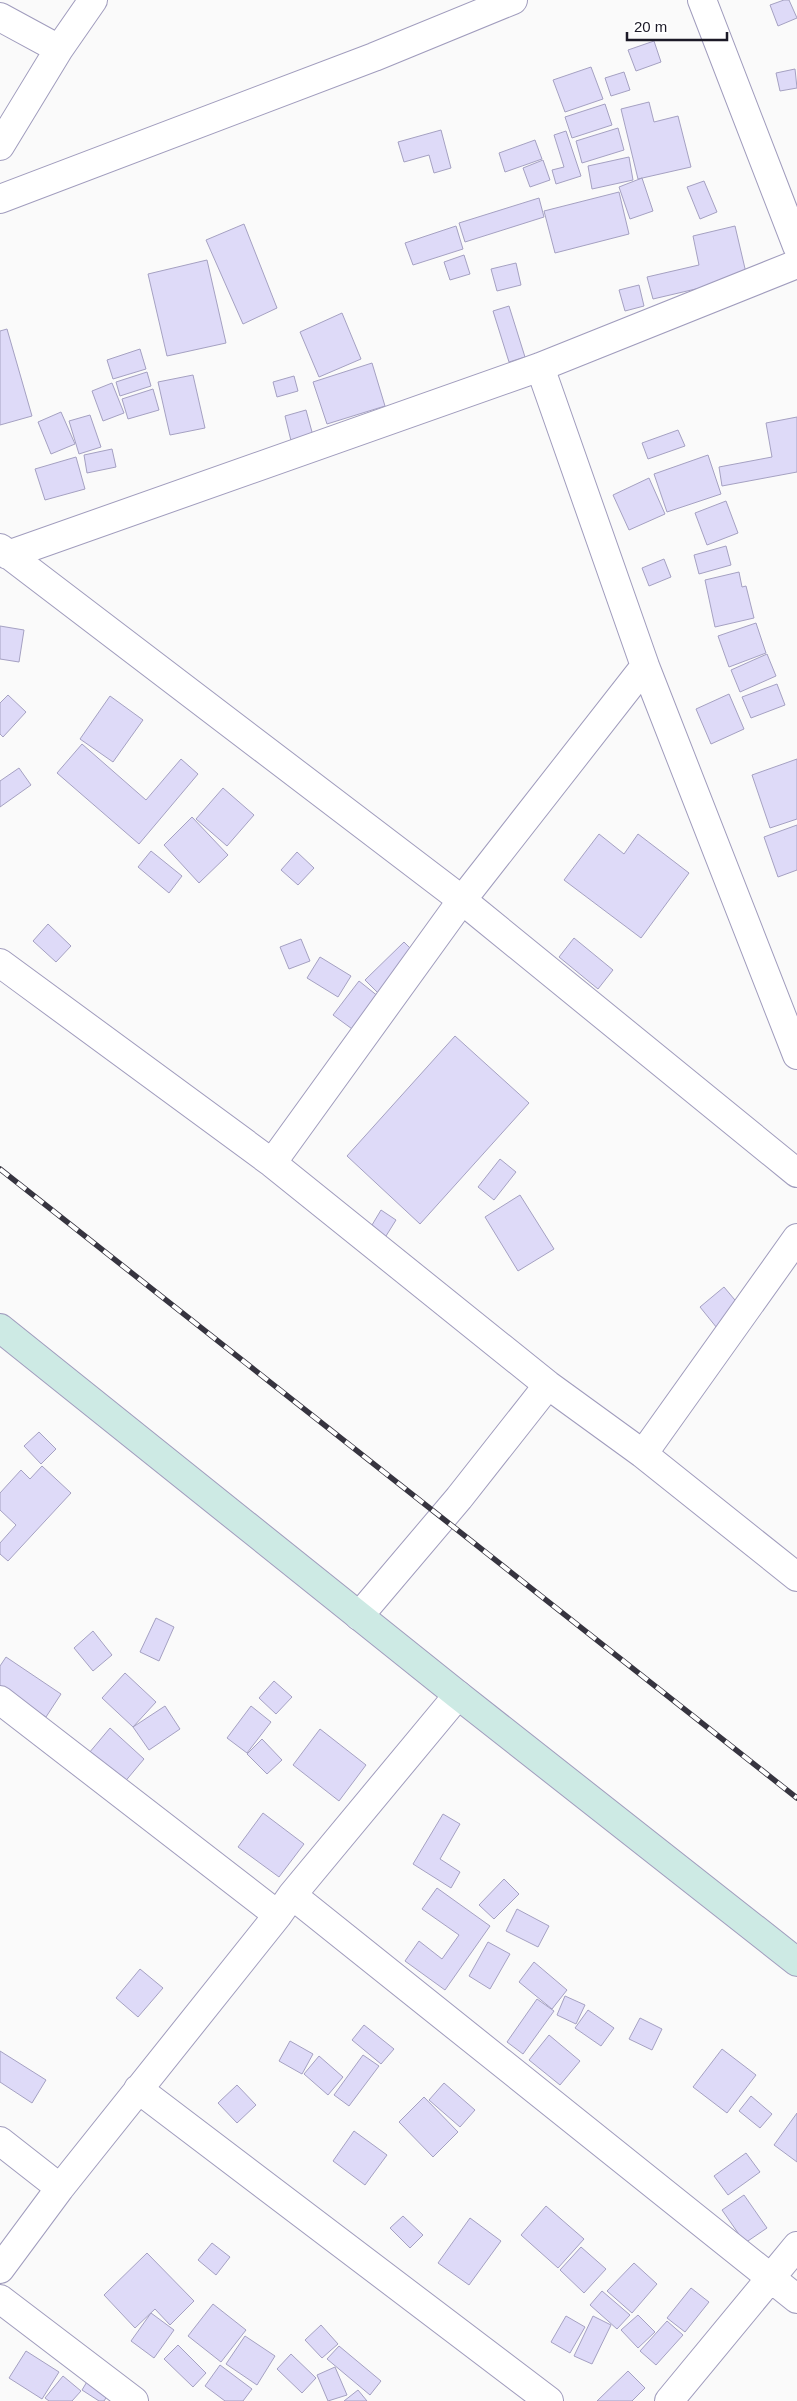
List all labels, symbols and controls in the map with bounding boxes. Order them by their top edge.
scale bar [627,10,727,42]
text: 20 m [634,18,667,35]

